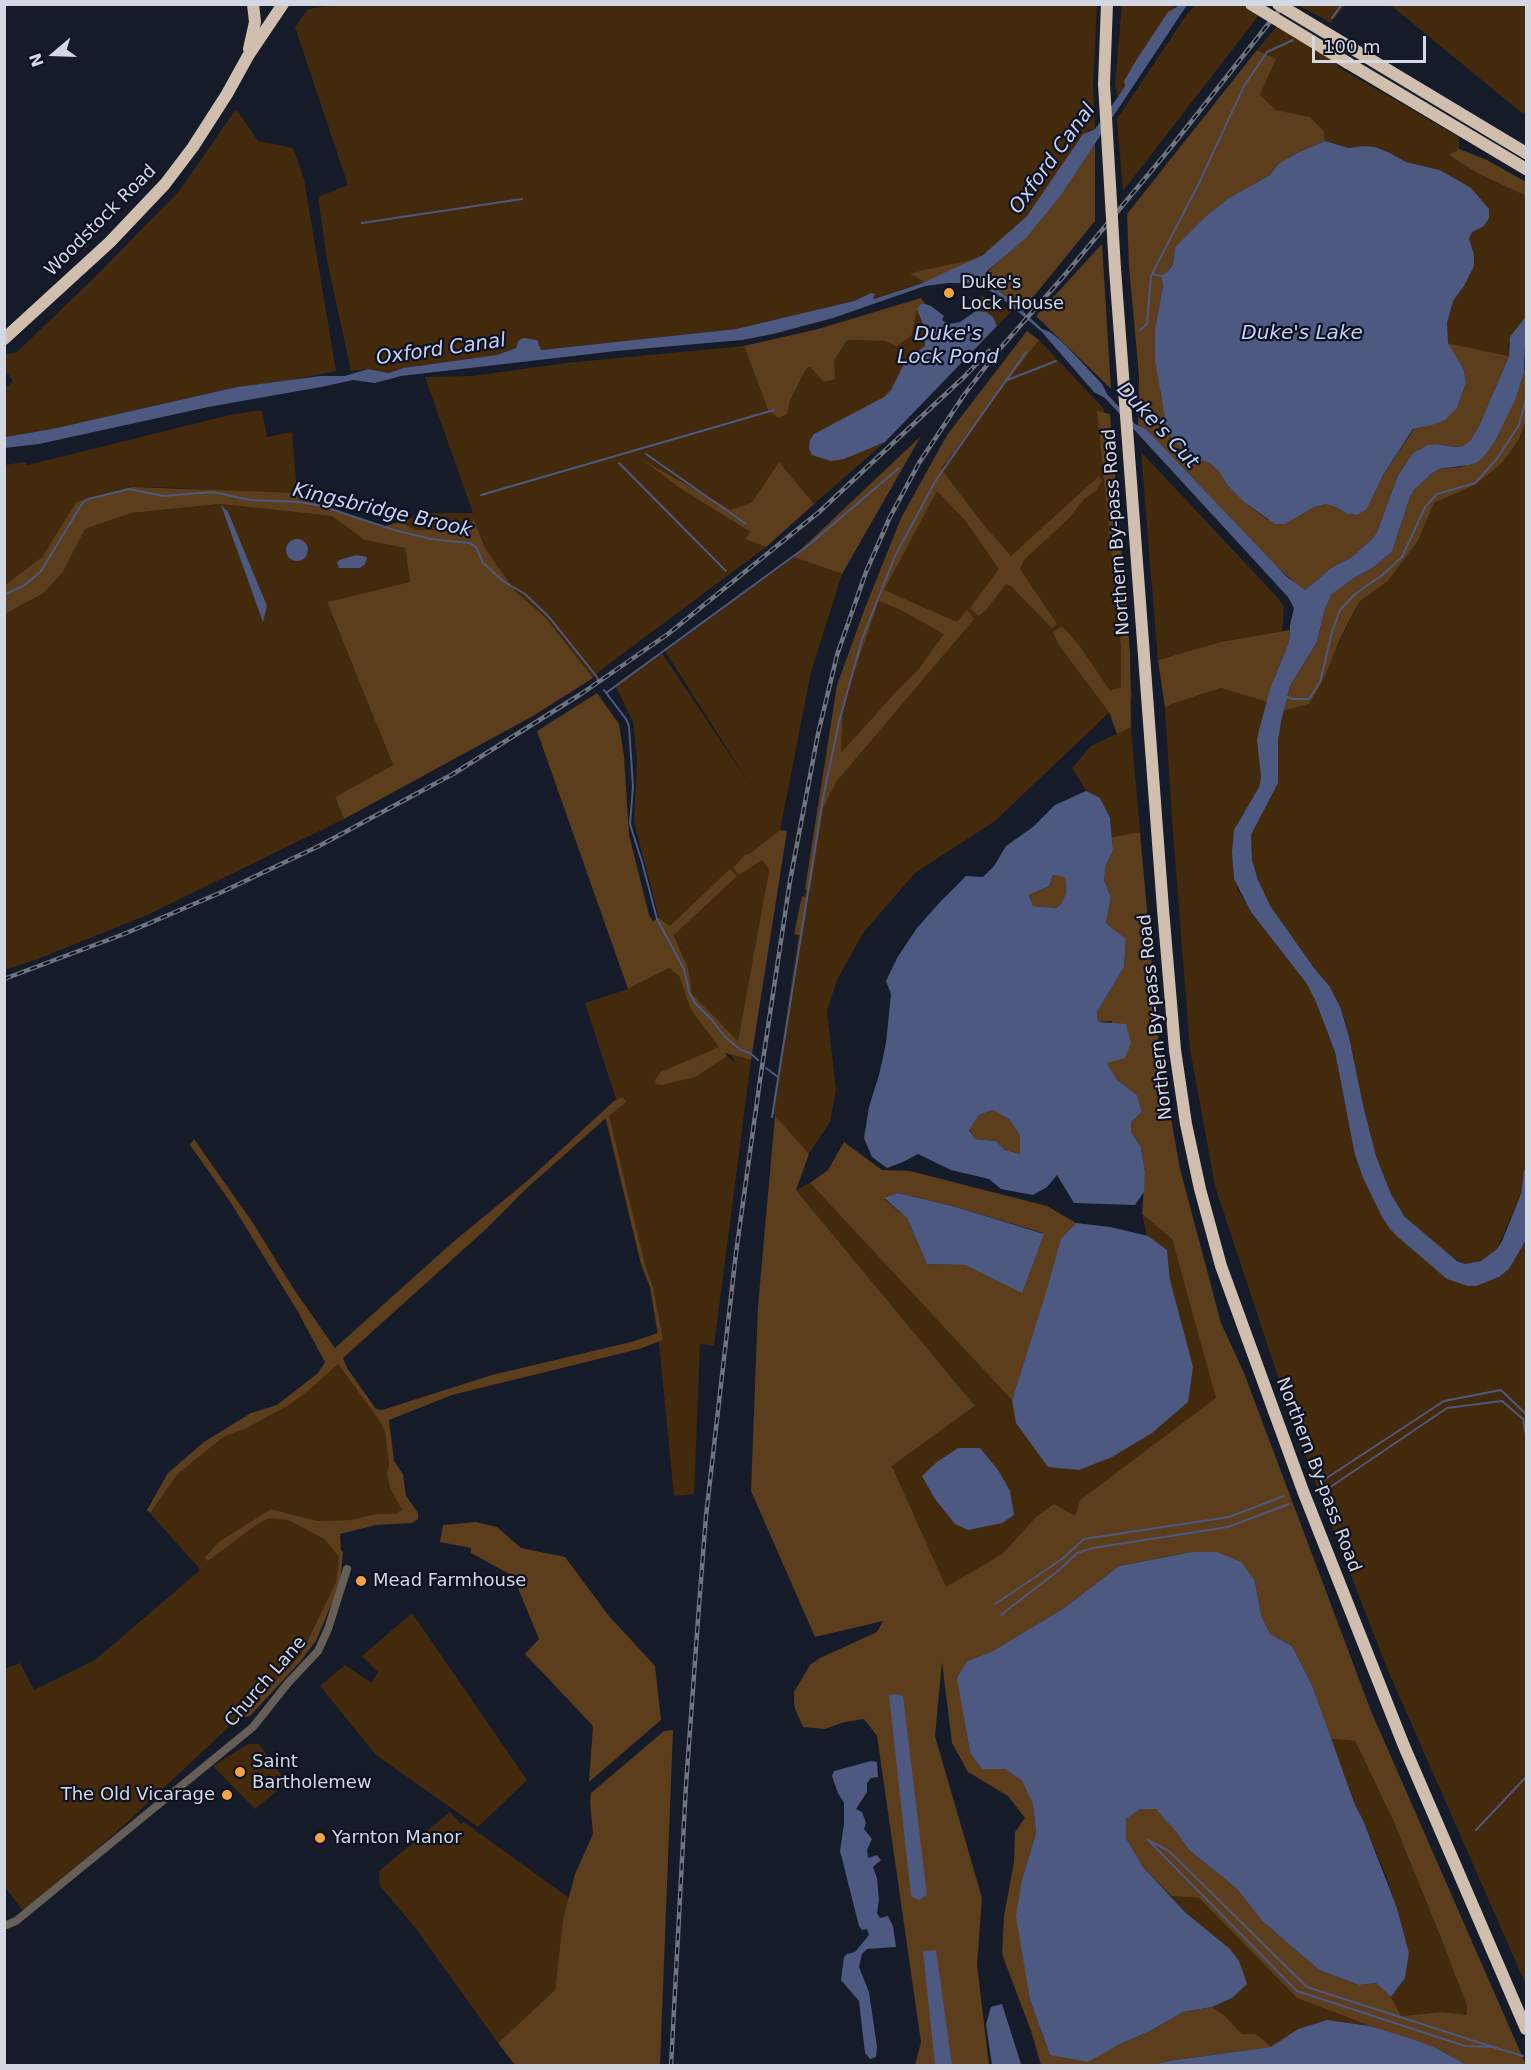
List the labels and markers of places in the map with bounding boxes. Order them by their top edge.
place label: Duke's Lock House [961,272,1064,314]
marker: Duke's Lock House [942,286,956,300]
place label: Mead Farmhouse [373,1570,526,1592]
marker: Mead Farmhouse [354,1574,368,1588]
place label: Saint Bartholemew [252,1751,372,1794]
marker: Saint Bartholemew [233,1765,247,1779]
place label: The Old Vicarage [61,1784,215,1806]
marker: The Old Vicarage [220,1788,234,1802]
place label: Yarnton Manor [332,1827,462,1849]
marker: Yarnton Manor [313,1831,327,1845]

